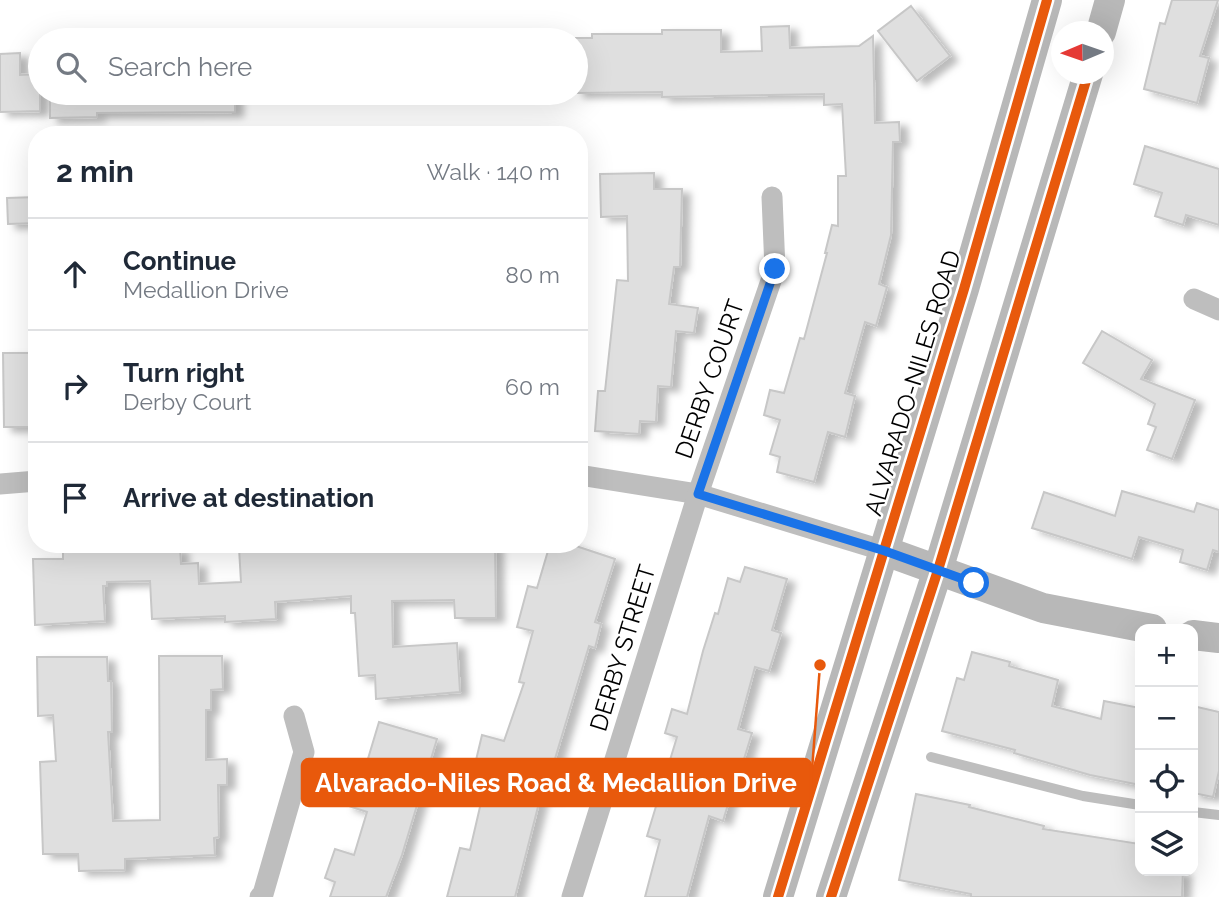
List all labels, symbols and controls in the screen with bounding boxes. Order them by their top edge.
north arrow [1051,21,1114,84]
search box [28,28,588,105]
icon: search [52,48,90,86]
text: Search here [108,52,252,82]
text: 2 min [56,154,134,189]
text: Walk · 140 m [427,158,560,185]
text: Continue [123,246,236,276]
street label: ALVARADO-NILES ROAD [858,247,967,519]
route end [759,253,790,284]
icon: ahead [56,255,94,293]
text: 80 m [505,261,560,288]
text: Medallion Drive [123,276,289,303]
street label: DERBY COURT [669,295,750,462]
text: Turn right [123,358,244,388]
icon: right [56,367,94,405]
text: 60 m [505,373,560,400]
text: Derby Court [123,388,251,415]
icon: arrive [56,479,94,517]
text: Arrive at destination [123,483,374,513]
street label: DERBY STREET [583,561,662,734]
route start [958,567,989,598]
map controls [1135,624,1198,876]
button: + [1135,624,1198,687]
button: − [1135,687,1198,750]
button: locate [1135,750,1198,813]
callout: Alvarado-Niles Road & Medallion Drive [302,759,811,806]
text: Alvarado-Niles Road & Medallion Drive [315,768,797,798]
button: layers [1135,813,1198,876]

